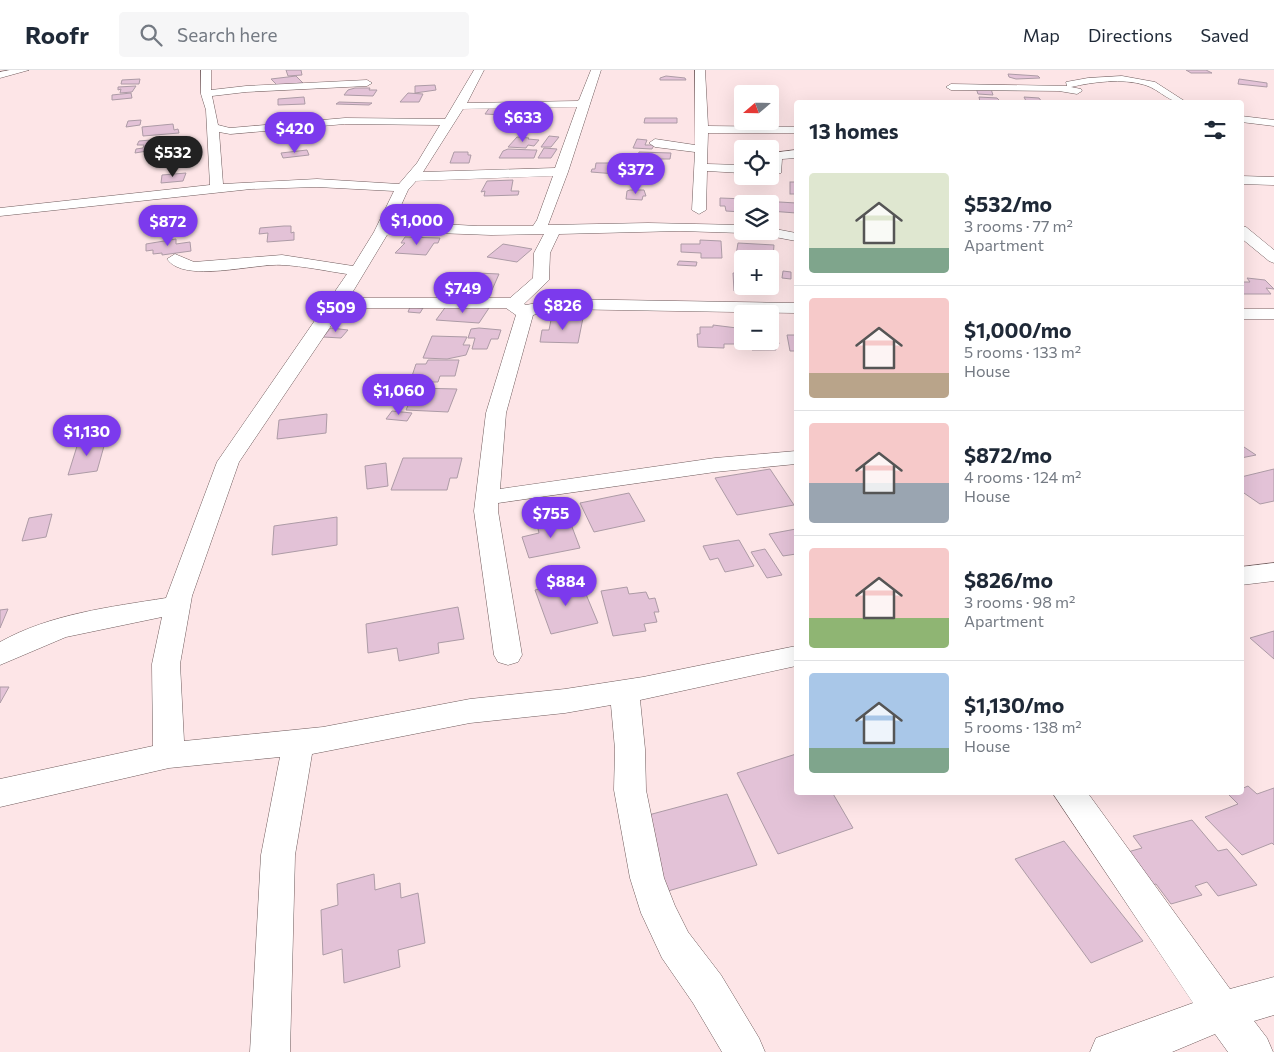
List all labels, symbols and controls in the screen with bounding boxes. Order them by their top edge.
search box [119,12,469,57]
text: Roofr [25,20,89,49]
icon: search [137,21,165,49]
text: Search here [177,23,278,46]
text: Map [1023,24,1060,46]
text: Directions [1088,24,1172,46]
text: Saved [1200,24,1249,46]
north arrow [734,85,779,130]
map controls [734,85,779,350]
pin: $633 [493,100,553,143]
text: $633 [504,107,542,126]
pin: $420 [265,112,325,154]
icon: filters [1201,116,1229,144]
text: $420 [276,118,314,137]
text: 13 homes [809,118,899,143]
pin: $532 [143,136,203,178]
button: locate [734,140,779,185]
text: $532 [155,142,191,161]
pin: $372 [606,152,666,195]
text: $372 [618,159,654,178]
text: $532/mo [964,191,1052,216]
icon: home [849,193,909,253]
button: layers [734,195,779,240]
pin: $872 [138,204,198,247]
pin: $1,000 [376,204,458,246]
text: $1,000 [391,210,443,229]
text: $872 [150,211,186,230]
text: 3 rooms · 77 m² [964,216,1073,235]
text: Apartment [964,235,1044,254]
button: + [734,250,779,295]
pin: $749 [433,272,493,314]
text: $749 [445,278,481,297]
pin: $826 [533,288,593,331]
pin: $509 [306,290,366,333]
text: $826 [544,295,582,314]
text: $509 [316,297,356,316]
button: − [734,305,779,350]
text: $1,000/mo [964,317,1072,342]
icon: home [849,318,909,378]
text: 5 rooms · 133 m² [964,342,1081,361]
text: House [964,361,1010,380]
pin: $1,060 [358,374,440,416]
text: $1,060 [373,380,425,399]
pin: $1,130 [46,414,128,457]
text: $1,130 [64,421,110,440]
text: $872/mo [964,442,1052,467]
icon: home [849,443,909,503]
text: 4 rooms · 124 m² [964,467,1082,486]
text: House [964,486,1010,505]
pin: $755 [521,496,581,539]
text: $755 [533,503,569,522]
pin: $884 [536,564,596,607]
text: $826/mo [964,567,1053,592]
icon: home [849,568,909,628]
text: $884 [547,571,585,590]
text: 3 rooms · 98 m² [964,592,1075,611]
text: Apartment [964,611,1044,630]
text: $1,130/mo [964,692,1064,717]
icon: home [849,693,909,753]
text: 5 rooms · 138 m² [964,717,1082,736]
text: House [964,736,1010,755]

